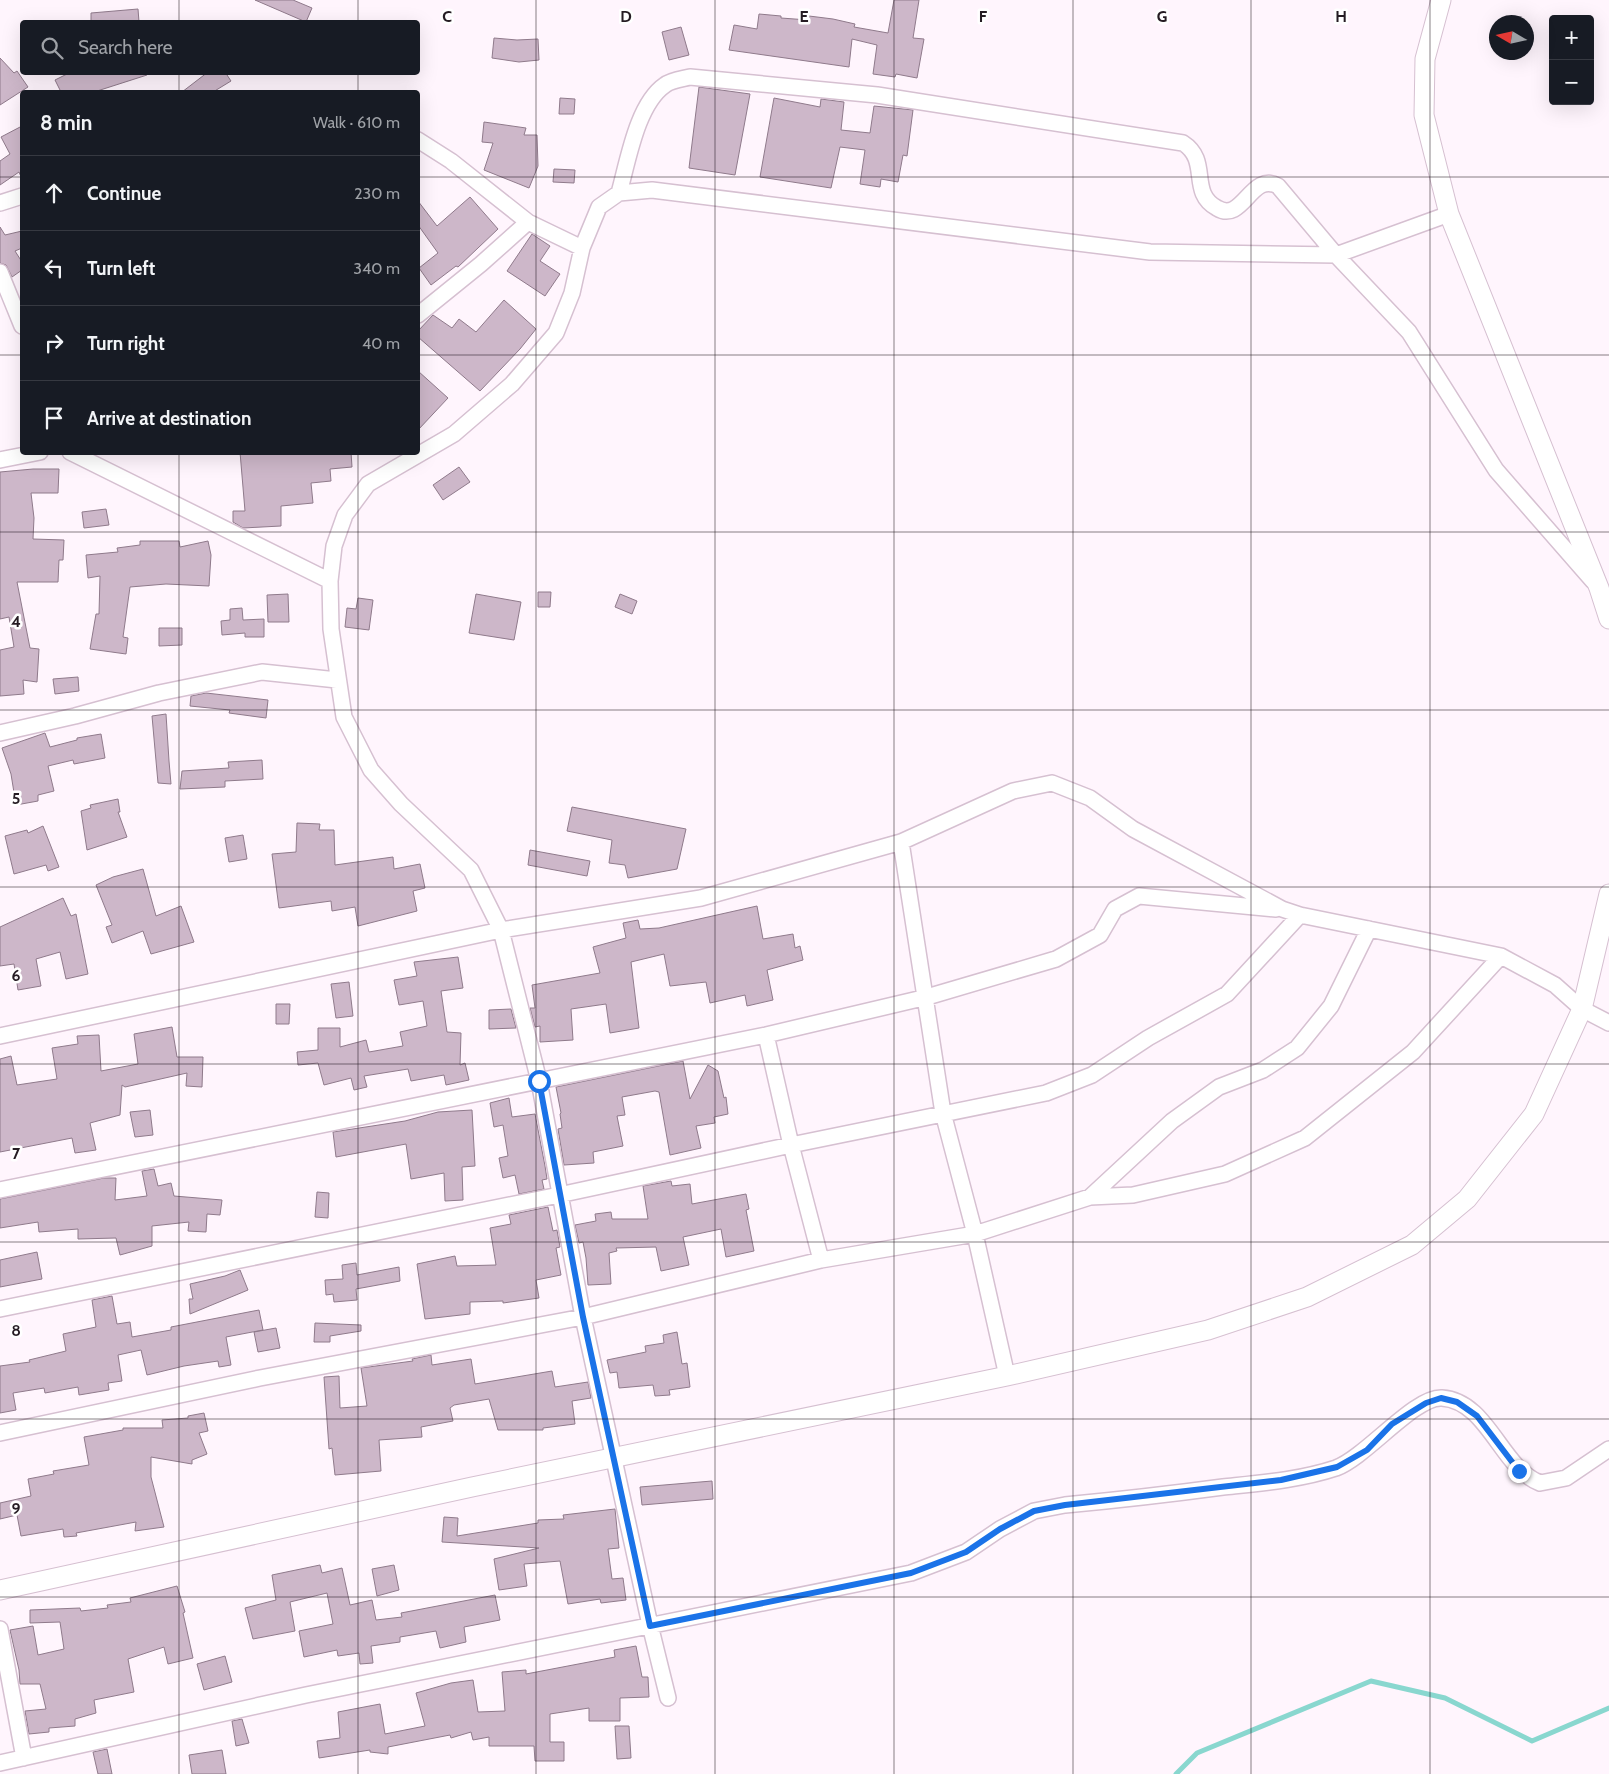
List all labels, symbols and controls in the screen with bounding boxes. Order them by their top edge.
text: C [442,7,452,26]
text: D [620,7,632,26]
text: E [799,7,809,26]
text: F [979,7,988,26]
text: G [1157,7,1167,26]
text: H [1335,7,1347,26]
north arrow [1489,15,1534,60]
map controls [1549,15,1594,105]
button: + [1549,15,1594,60]
search box [20,20,420,75]
icon: search [38,34,66,62]
text: Search here [78,36,172,59]
button: − [1549,60,1594,105]
text: 8 min [40,110,92,135]
text: Walk · 610 m [313,113,400,132]
icon: ahead [40,179,68,207]
text: Continue [87,182,161,205]
text: 230 m [354,184,400,203]
icon: left [40,254,68,282]
text: Turn left [87,257,155,280]
text: 340 m [353,259,400,278]
icon: right [40,329,68,357]
text: Turn right [87,332,165,355]
text: 40 m [362,334,400,353]
icon: arrive [40,404,68,432]
text: Arrive at destination [87,407,251,430]
text: 4 [11,612,21,631]
text: 5 [12,789,20,808]
text: 6 [12,966,21,985]
route start [528,1070,551,1093]
text: 7 [12,1144,21,1163]
text: 8 [11,1321,21,1340]
route end [1508,1460,1531,1483]
text: 9 [12,1499,21,1518]

